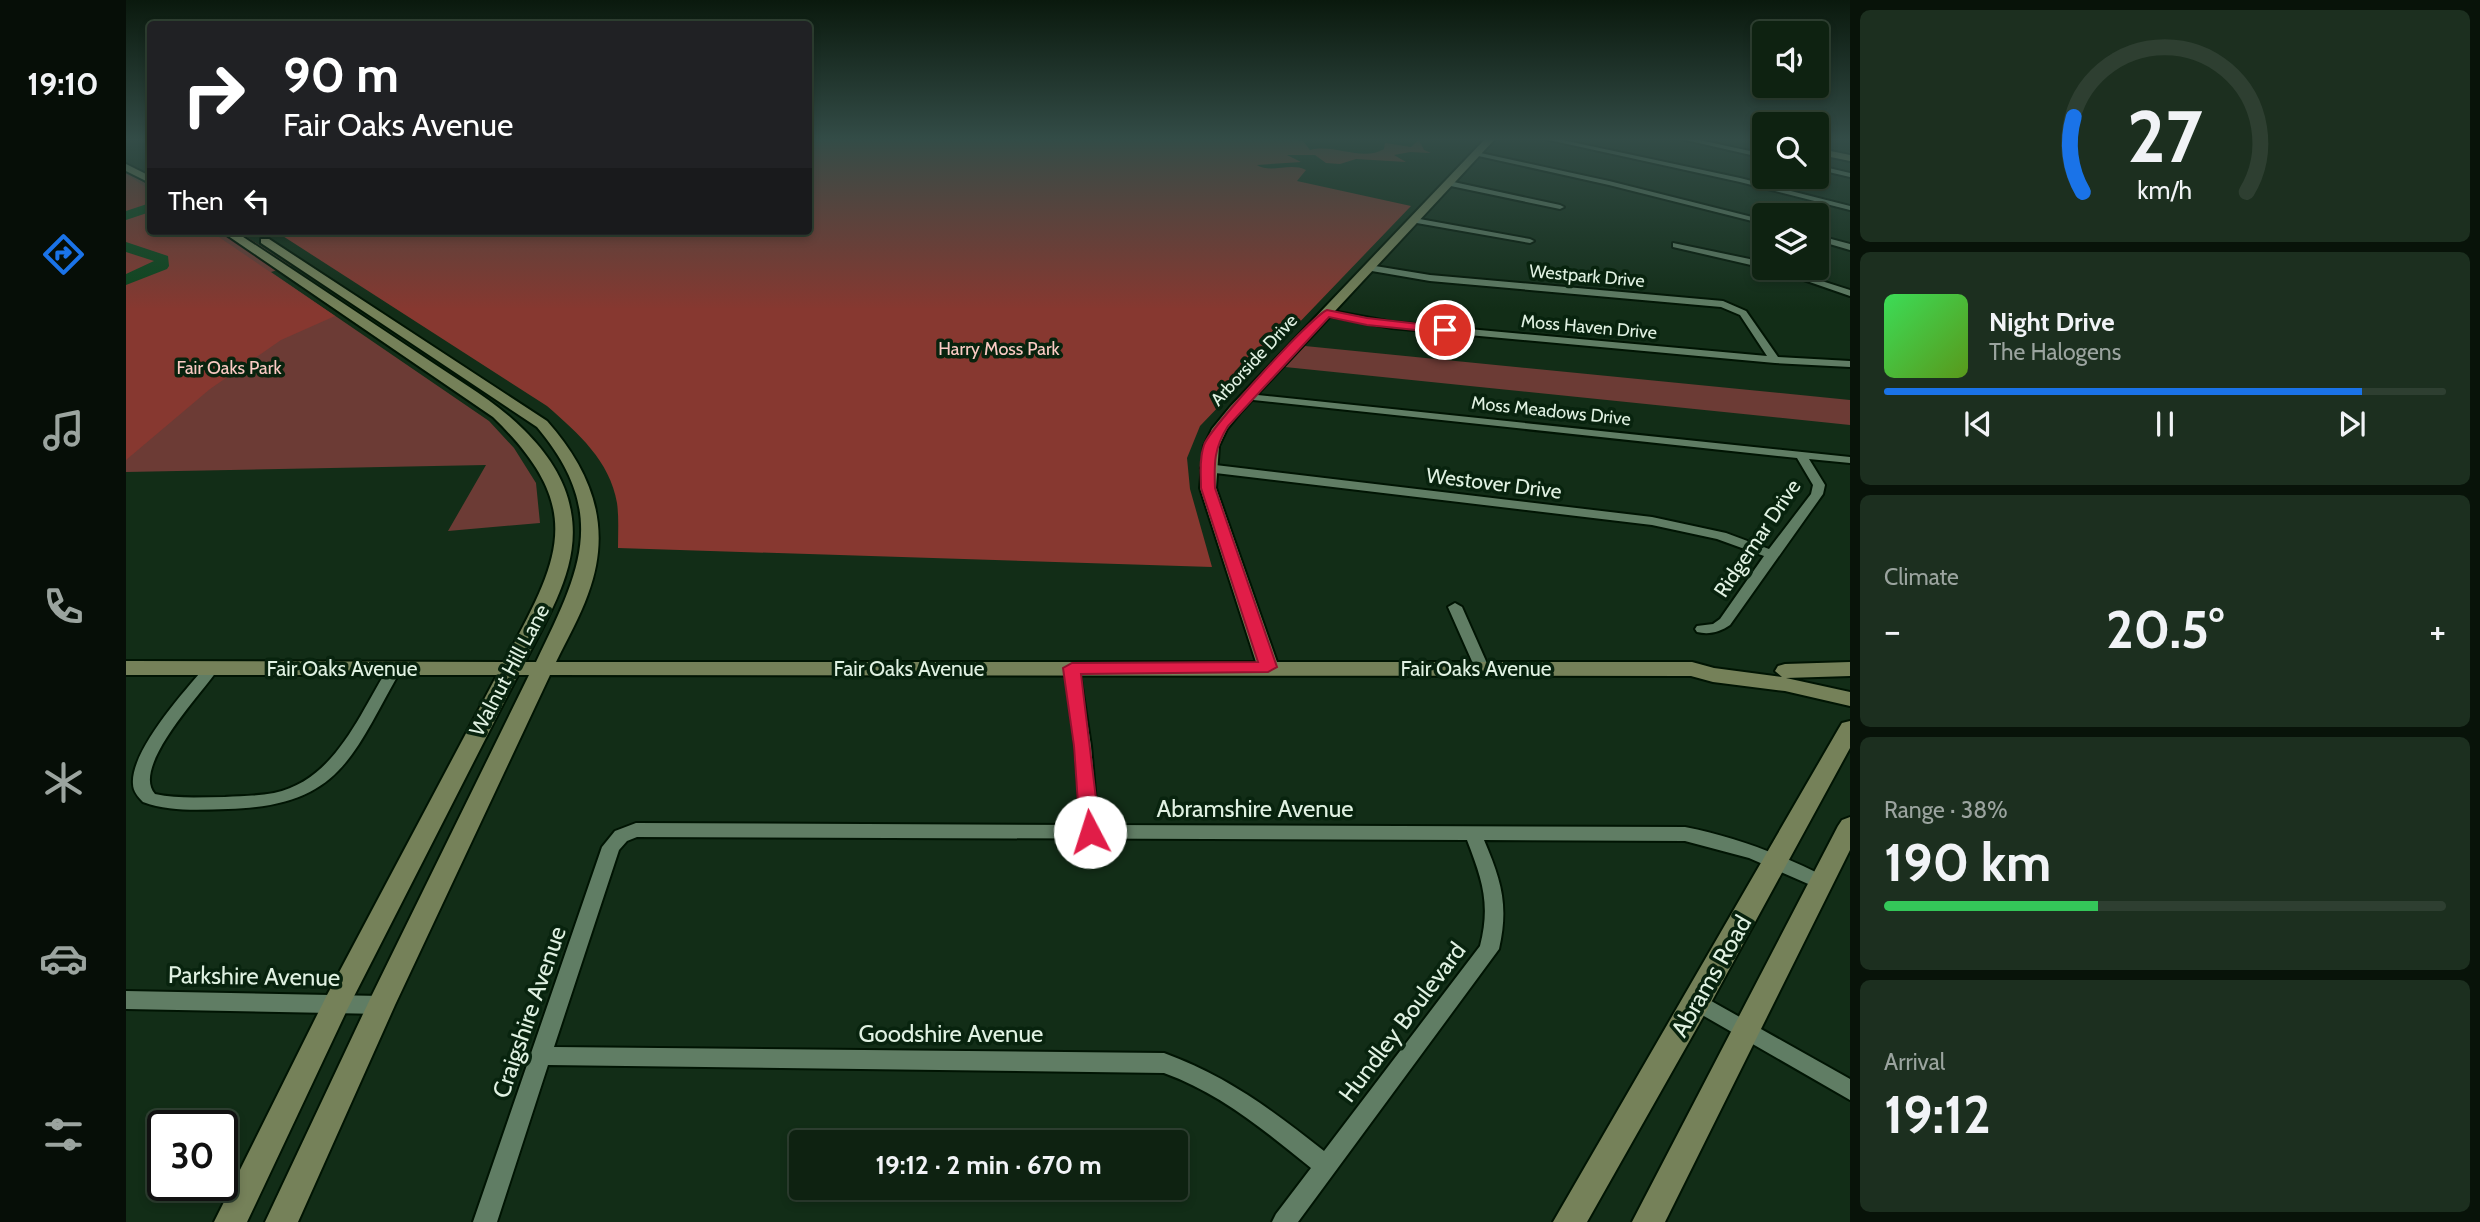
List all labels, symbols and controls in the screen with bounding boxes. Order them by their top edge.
map controls [1752,21,1829,280]
button: sound [1752,21,1829,98]
text: 90 m [283,45,399,104]
icon: right [168,49,259,140]
text: 19:10 [27,64,99,103]
text: 27 [2127,93,2203,181]
text: Fair Oaks Avenue [283,105,513,144]
button: search [1752,112,1829,189]
text: km/h [2138,175,2192,205]
icon: left [238,182,276,220]
text: Then [168,185,224,217]
button: layers [1752,203,1829,280]
icon: directions [39,230,88,279]
street label: Westpark Drive [1528,260,1646,292]
pin [1415,300,1475,360]
text: Night Drive [1989,306,2115,338]
street label: Arborside Drive [1206,310,1302,410]
street label: Moss Haven Drive [1520,310,1658,344]
icon: arrive [1426,311,1464,349]
park label: Harry Moss Park [938,338,1061,360]
text: The Halogens [1989,338,2121,366]
park label: Fair Oaks Park [177,357,282,379]
street label: Moss Meadows Drive [1470,392,1632,430]
icon: previous [1959,405,1997,443]
icon: pause [2146,405,2184,443]
icon: next [2333,405,2371,443]
icon: music [39,406,88,455]
street label: Westover Drive [1425,462,1563,504]
street label: Ridgemar Drive [1708,474,1806,602]
text: Climate [1884,563,1959,591]
icon: phone [39,582,88,631]
text: 20.5° [2106,598,2224,661]
street label: Walnut Hill Lane [464,600,554,740]
text: − [1884,607,1901,654]
text: + [2429,607,2446,654]
street label: Fair Oaks Avenue [266,656,418,681]
street label: Fair Oaks Avenue [833,656,985,681]
street label: Fair Oaks Avenue [1400,656,1552,681]
icon: climate [39,758,88,807]
street label: Abramshire Avenue [1156,794,1354,823]
position arrow [1053,795,1127,869]
text: Range · 38% [1884,796,2008,824]
text: 190 km [1884,831,2051,894]
street label: Abrams Road [1665,910,1757,1042]
street label: Craigshire Avenue [486,922,572,1102]
icon: car [39,934,88,983]
street label: Hundley Boulevard [1332,936,1472,1108]
street label: Parkshire Avenue [168,960,340,992]
street label: Goodshire Avenue [859,1019,1043,1048]
text: Arrival [1884,1048,1945,1076]
text: 19:12 [1884,1083,1991,1146]
icon: filters [39,1110,88,1159]
speed limit sign: 30 [147,1110,238,1201]
text: 19:12 · 2 min · 670 m [875,1149,1102,1181]

